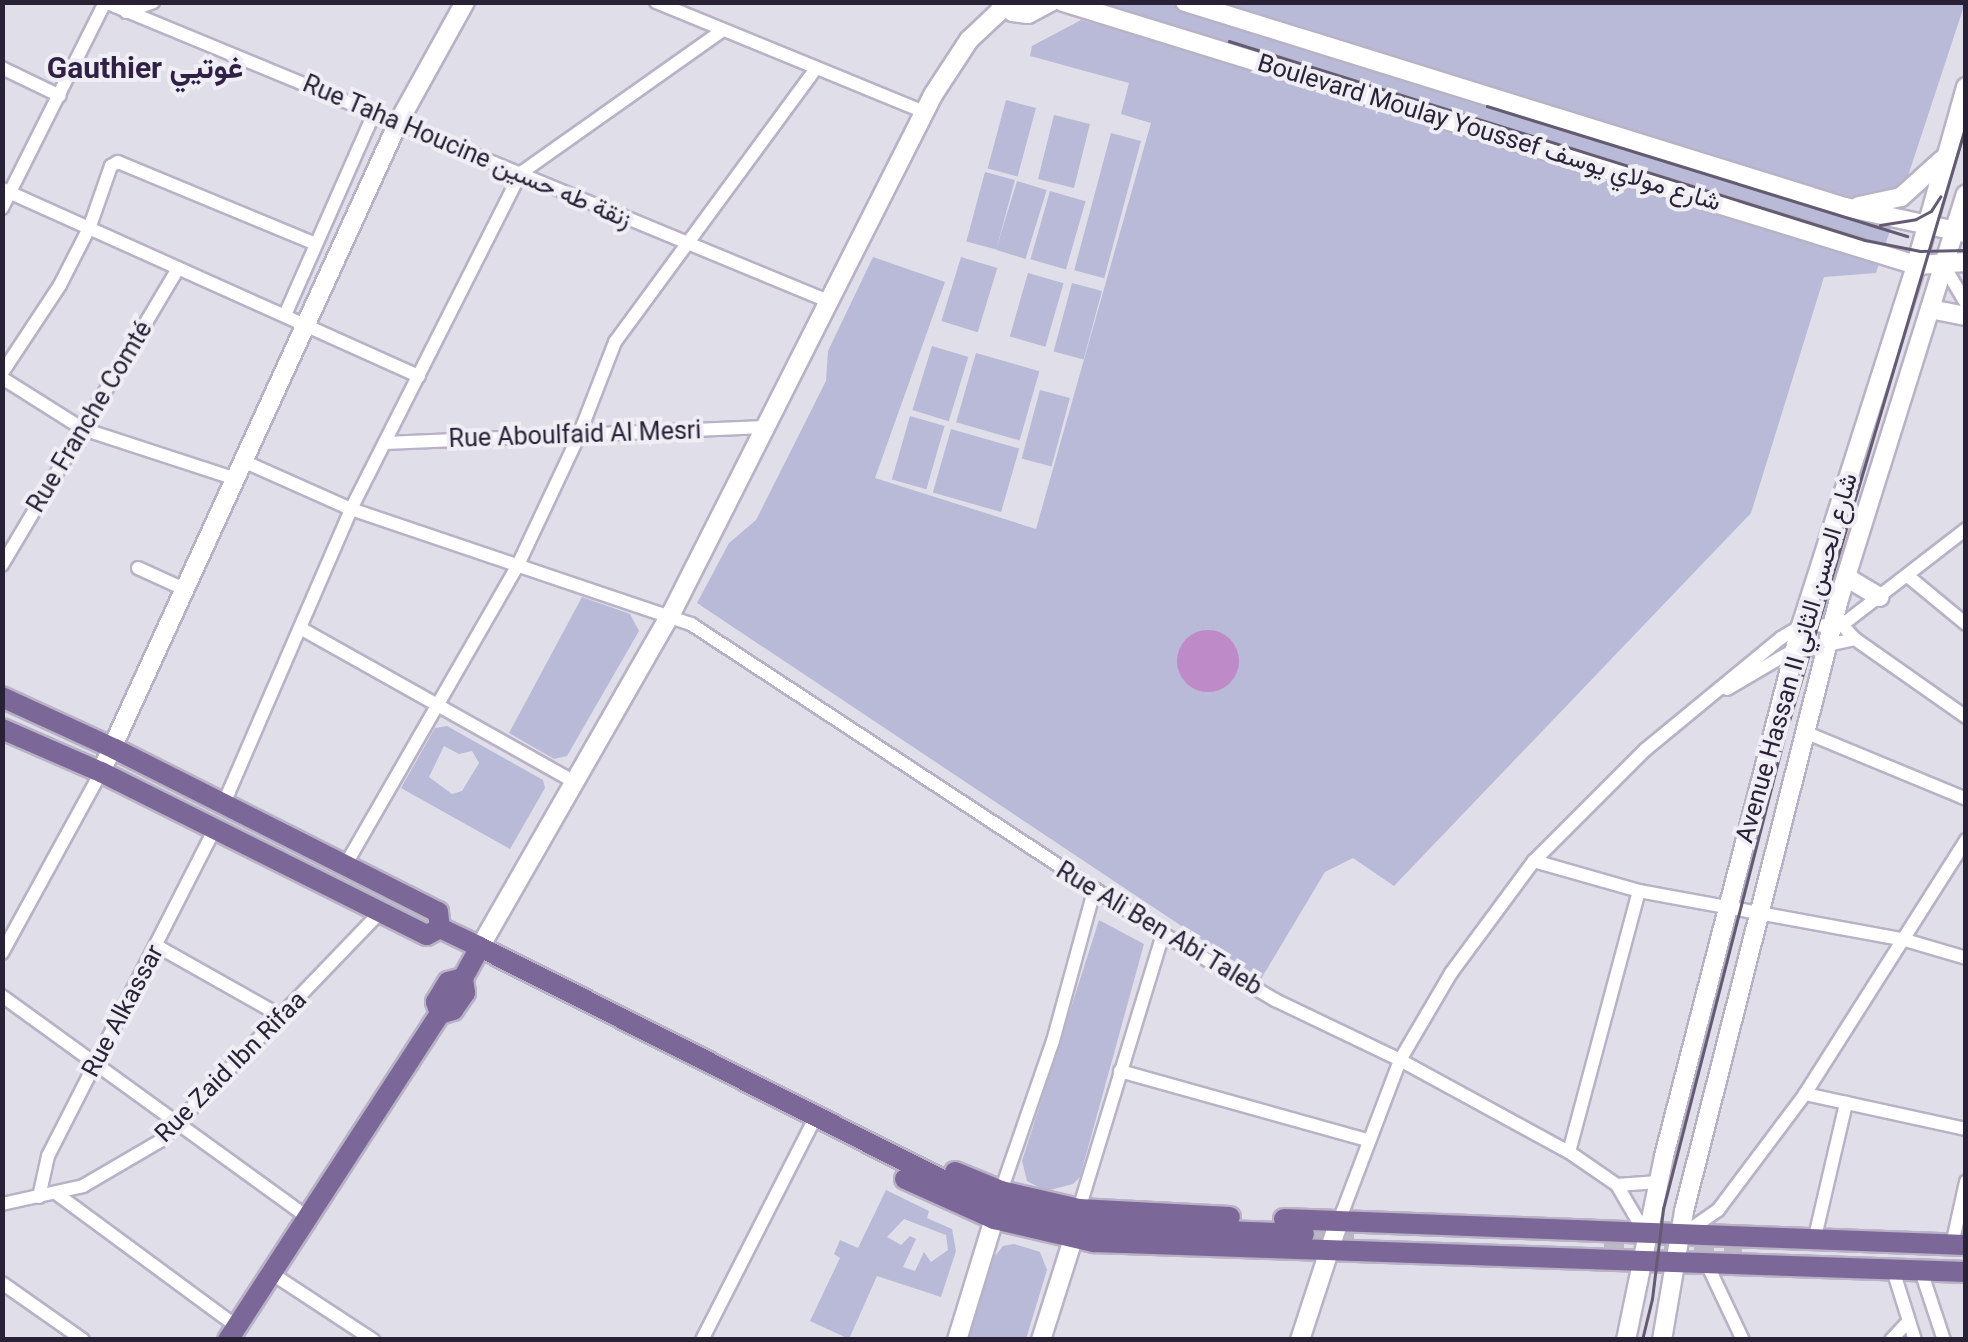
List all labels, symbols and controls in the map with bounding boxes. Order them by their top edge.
street label: Boulevard Moulay Youssef شارع مولاي يوسف [1254,48,1724,218]
district label: Gauthier غوتيي [47,50,243,86]
street label: Rue Taha Houcine زنقة طه حسين [298,69,636,235]
street label: Rue Franche Comté [21,316,159,518]
street label: Rue Aboulfaid Al Mesri [448,416,702,454]
street label: Avenue Hassan II شارع الحسن الثاني [1730,470,1864,846]
street label: Rue Ali Ben Abi Taleb [1050,856,1268,1002]
street label: Rue Alkassar [76,940,170,1082]
street label: Rue Zaid Ibn Rifaa [149,985,313,1149]

